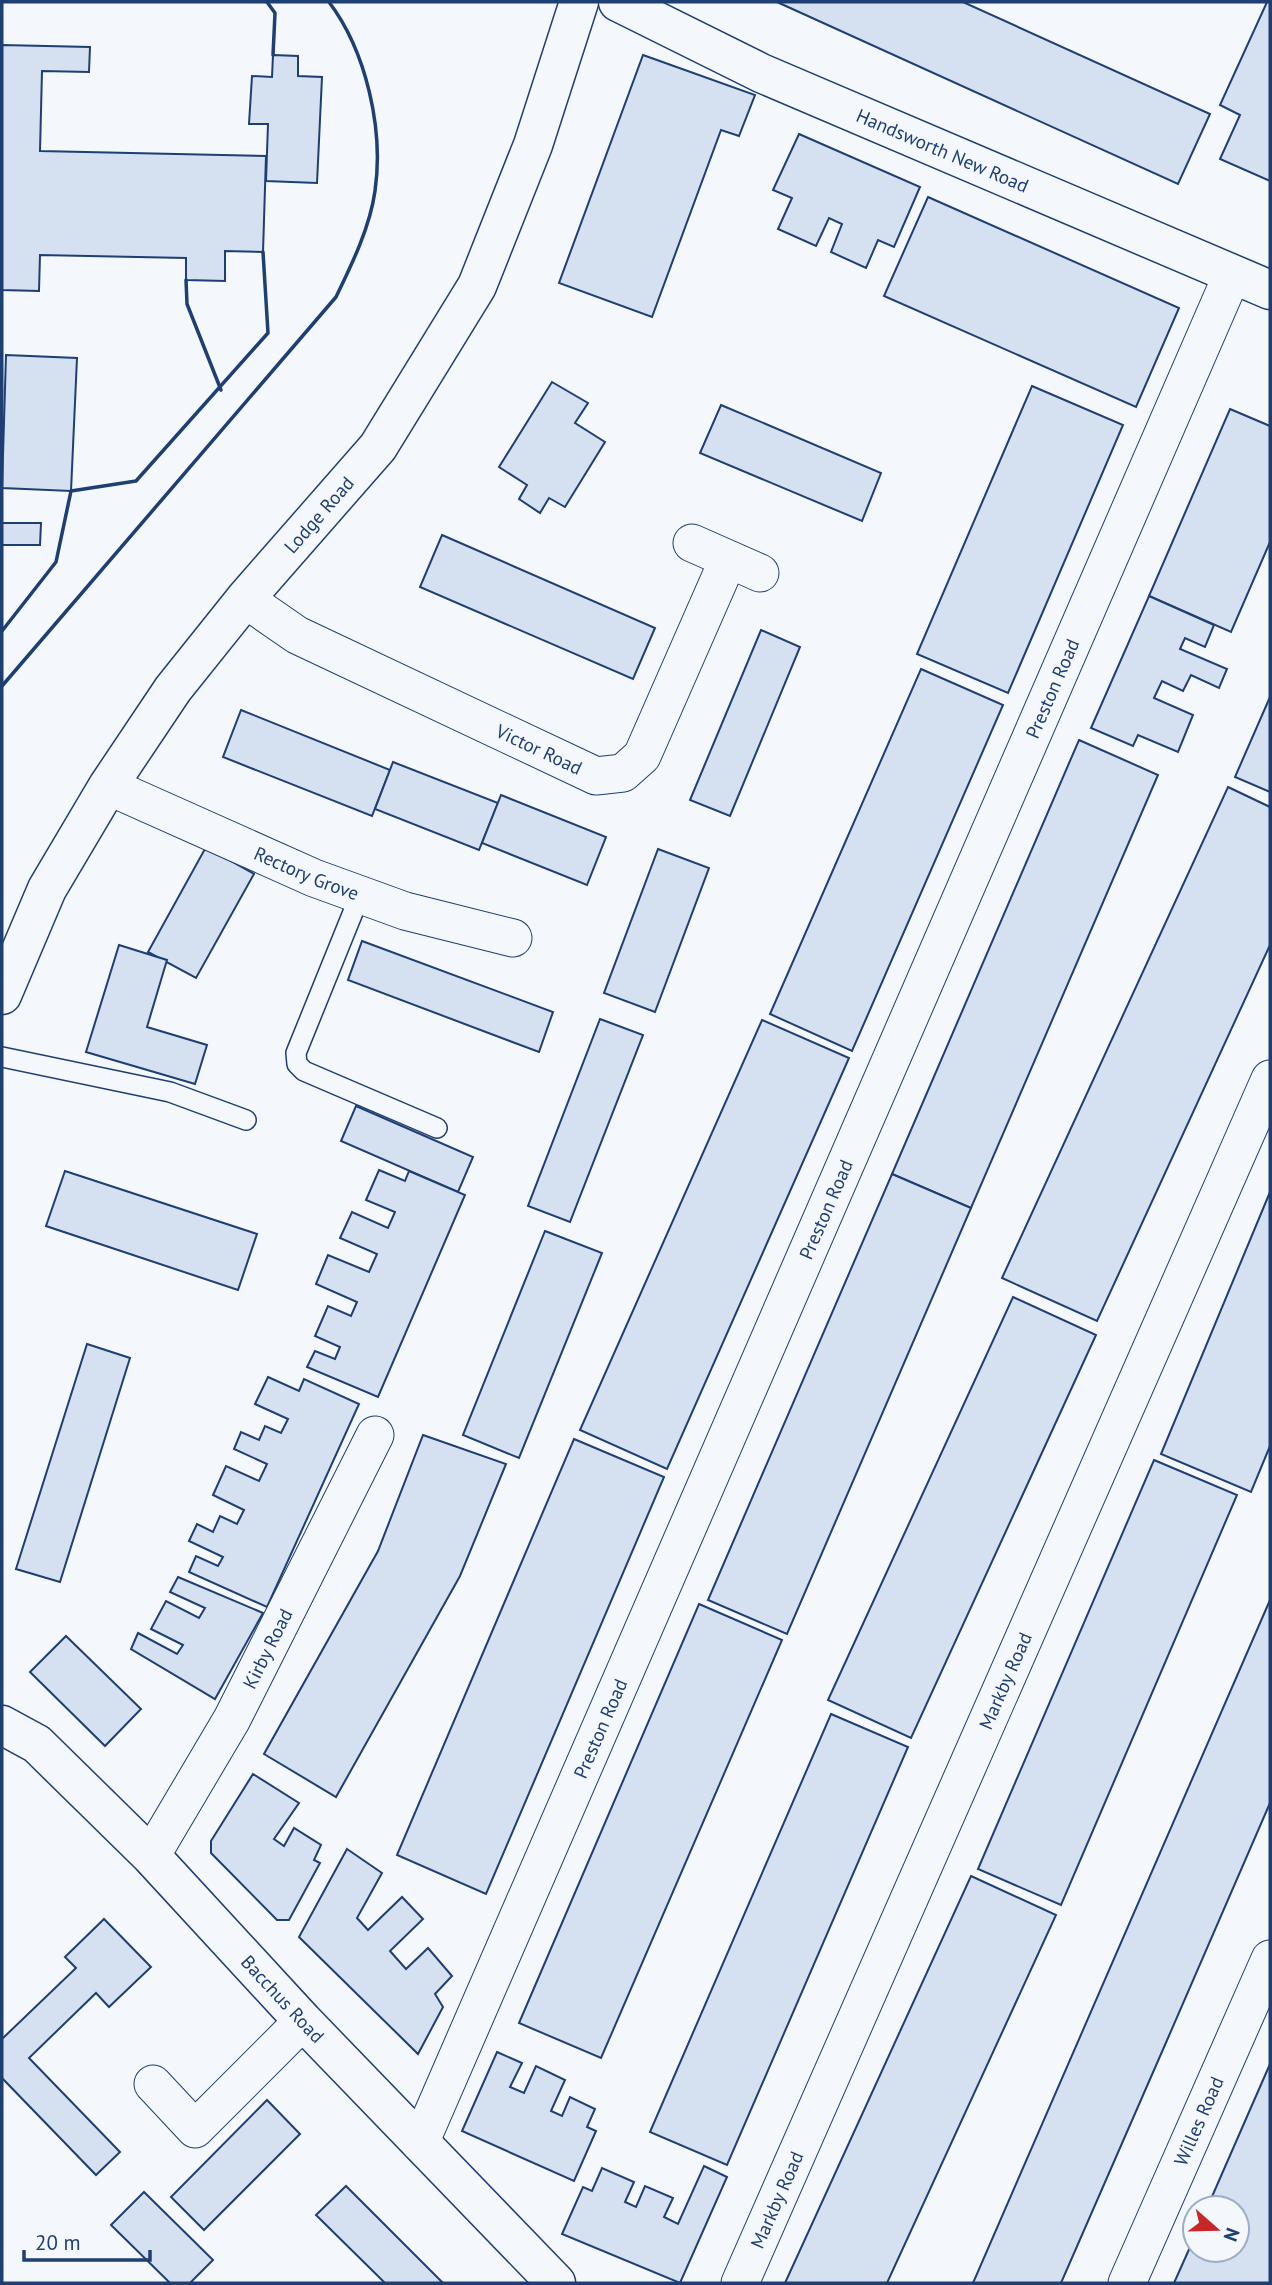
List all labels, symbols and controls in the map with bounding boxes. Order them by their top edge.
street label: Handsworth New Road [853,103,1032,198]
street label: Lodge Road [279,471,359,558]
street label: Preston Road [1020,635,1084,742]
street label: Victor Road [491,718,586,780]
street label: Rectory Grove [250,841,362,905]
street label: Preston Road [794,1156,858,1263]
street label: Kirby Road [237,1604,298,1693]
street label: Markby Road [973,1629,1037,1733]
street label: Preston Road [568,1675,632,1782]
street label: Bacchus Road [236,1950,329,2048]
street label: Willes Road [1168,2073,1229,2169]
street label: Markby Road [745,2147,809,2252]
north arrow [1181,2194,1251,2264]
scale bar [24,2218,150,2262]
text: N [1219,2225,1245,2245]
text: 20 m [35,2229,81,2256]

